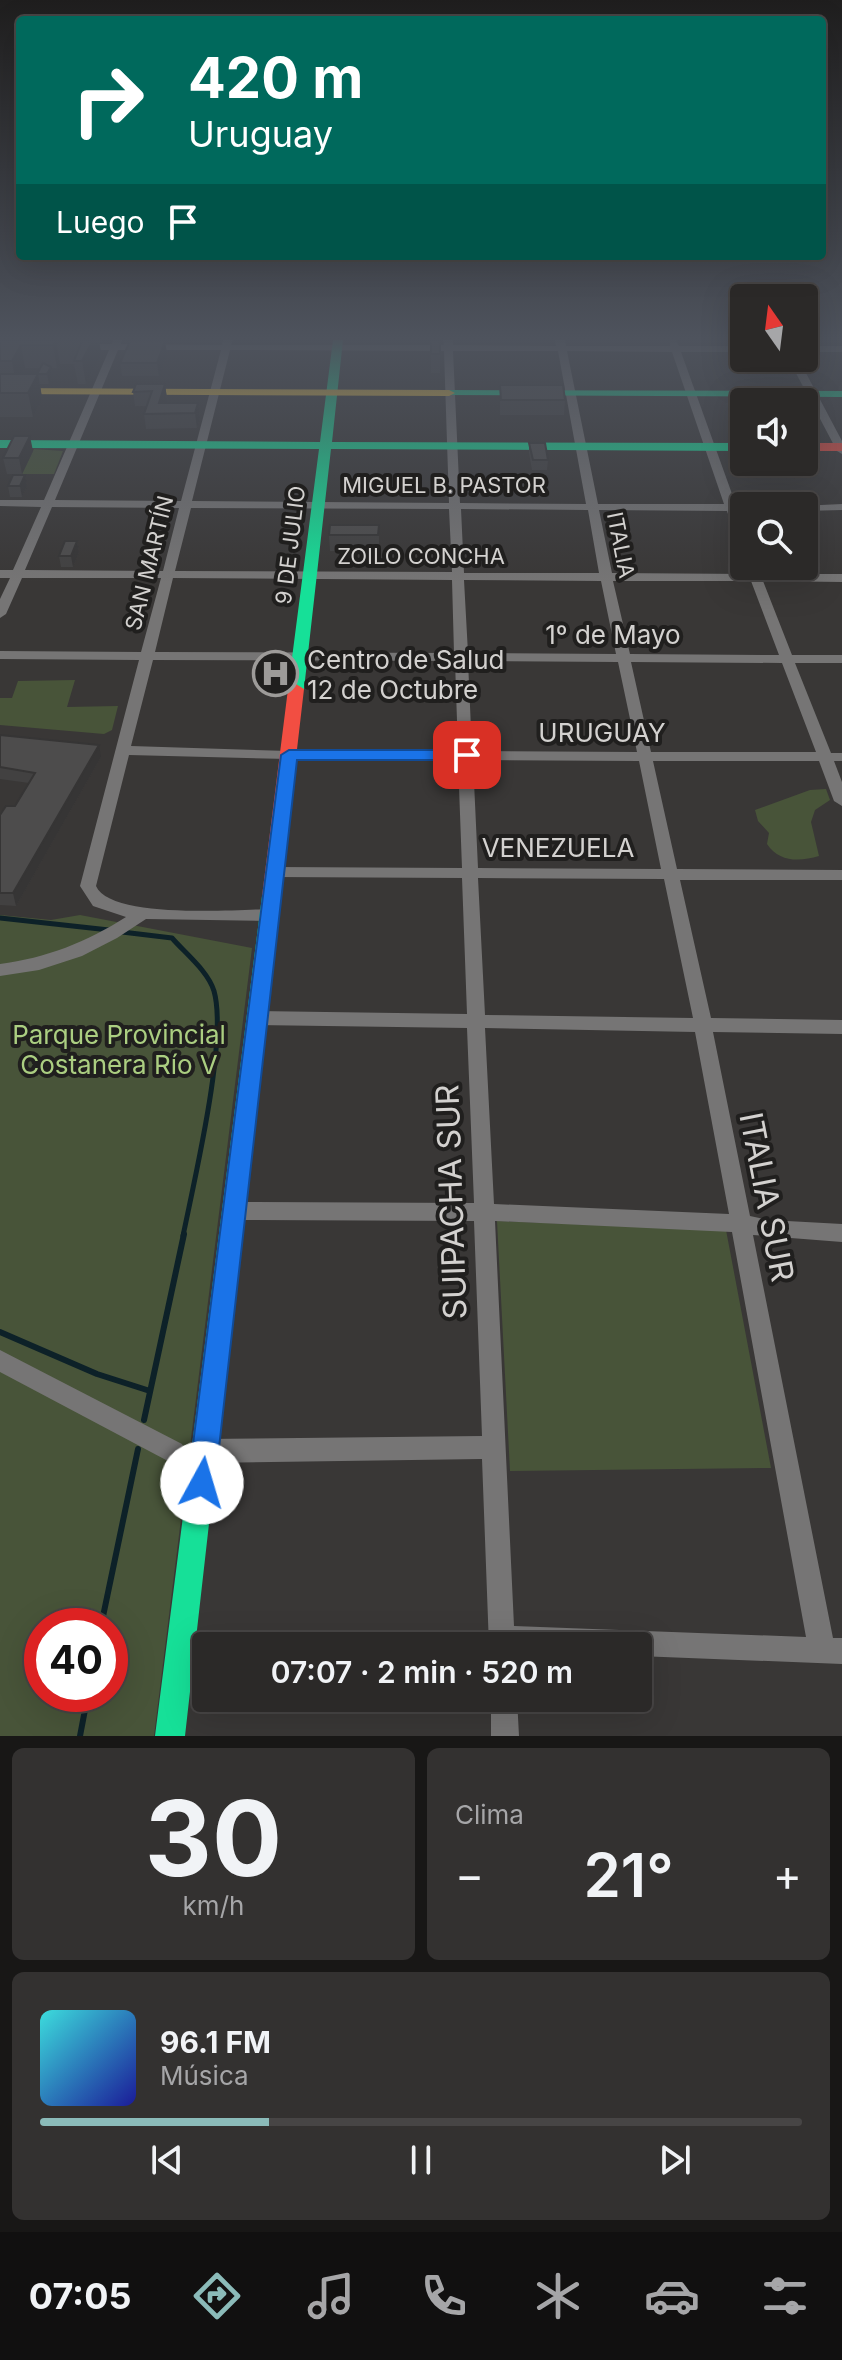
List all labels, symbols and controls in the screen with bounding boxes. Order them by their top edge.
text: 420 m [188,44,363,112]
icon: right [56,48,160,152]
text: Uruguay [188,112,333,156]
icon: arrive [161,200,205,244]
text: Luego [56,204,145,240]
north arrow [730,284,818,372]
map controls [730,284,818,580]
button: sound [730,388,818,476]
street label: MIGUEL B. PASTOR [342,472,546,498]
street label: 9 DE JULIO [270,484,310,606]
button: search [730,492,818,580]
street label: SAN MARTÍN [120,493,178,633]
street label: ITALIA [602,510,640,580]
street label: ZOILO CONCHA [337,543,505,569]
street label: 1º de Mayo [545,619,681,650]
place label: Centro de Salud 12 de Octubre [307,644,505,705]
hospital icon: Centro de Salud 12 de Octubre [252,650,300,698]
street label: URUGUAY [538,717,666,748]
pin [433,721,501,789]
icon: arrive [445,733,489,777]
street label: VENEZUELA [482,832,634,863]
park label: Parque Provincial Costanera Río V [12,1019,226,1080]
street label: SUIPACHA SUR [427,1084,475,1320]
street label: ITALIA SUR [732,1109,802,1285]
position arrow [160,1441,244,1525]
speed limit sign: 40 [24,1608,128,1712]
text: 07:07 · 2 min · 520 m [271,1654,573,1690]
text: 30 [145,1775,282,1901]
text: Clima [455,1799,524,1830]
text: 21° [583,1839,674,1911]
text: − [455,1848,484,1902]
text: + [773,1848,802,1902]
text: km/h [183,1890,244,1921]
text: 96.1 FM [160,2024,271,2060]
text: Música [160,2060,249,2091]
icon: previous [145,2138,189,2182]
icon: pause [399,2138,443,2182]
icon: next [653,2138,697,2182]
icon: directions [189,2268,245,2324]
icon: music [303,2268,359,2324]
icon: phone [416,2268,472,2324]
icon: climate [530,2268,586,2324]
icon: car [644,2268,700,2324]
icon: filters [757,2268,813,2324]
text: 07:05 [29,2274,131,2318]

